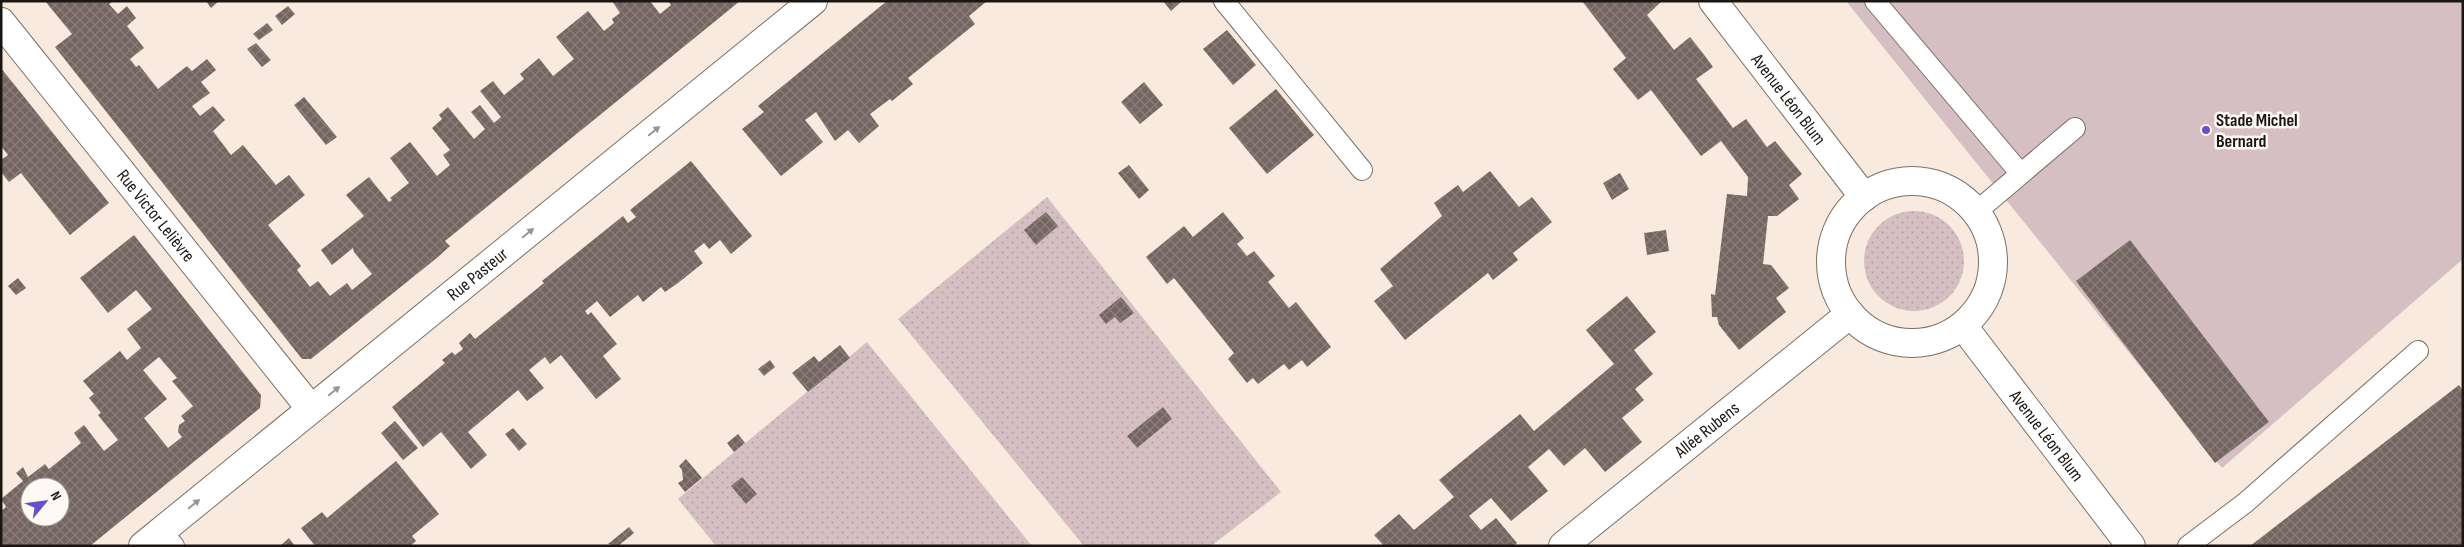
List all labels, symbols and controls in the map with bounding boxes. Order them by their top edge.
street label: Avenue Léon Blum [1746,49,1830,149]
place label: Stade Michel Bernard [2216,110,2298,152]
marker: Stade Michel Bernard [2200,124,2212,136]
one-way arrow [647,125,660,136]
street label: Rue Victor Lelièvre [112,165,199,266]
one-way arrow [521,228,534,239]
street label: Rue Pasteur [443,244,512,305]
one-way arrow [327,385,340,396]
street label: Avenue Léon Blum [2004,385,2088,486]
street label: Allée Rubens [1670,398,1744,463]
north arrow [20,477,70,527]
text: N [47,489,65,503]
one-way arrow [187,499,200,510]

